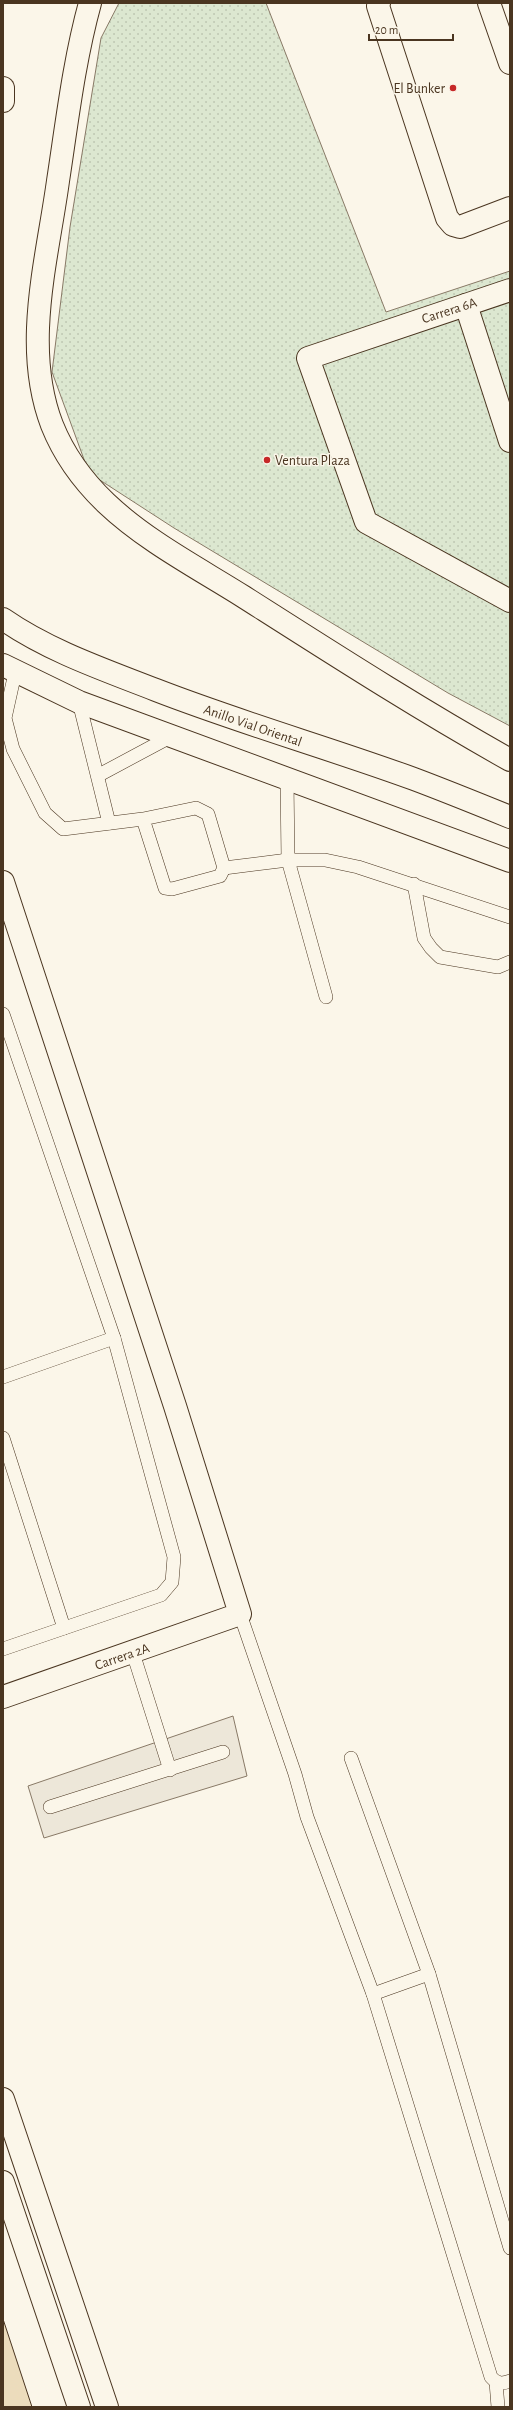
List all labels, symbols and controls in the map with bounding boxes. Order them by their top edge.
scale bar [369,16,453,42]
text: 20 m [375,24,398,36]
place label: El Bunker [394,82,445,96]
marker: El Bunker [448,83,458,93]
street label: Carrera 6A [420,295,479,326]
place label: Ventura Plaza [275,454,351,468]
marker: Ventura Plaza [262,455,272,465]
street label: Anillo Vial Oriental [202,703,304,749]
street label: Carrera 2A [93,1641,151,1673]

